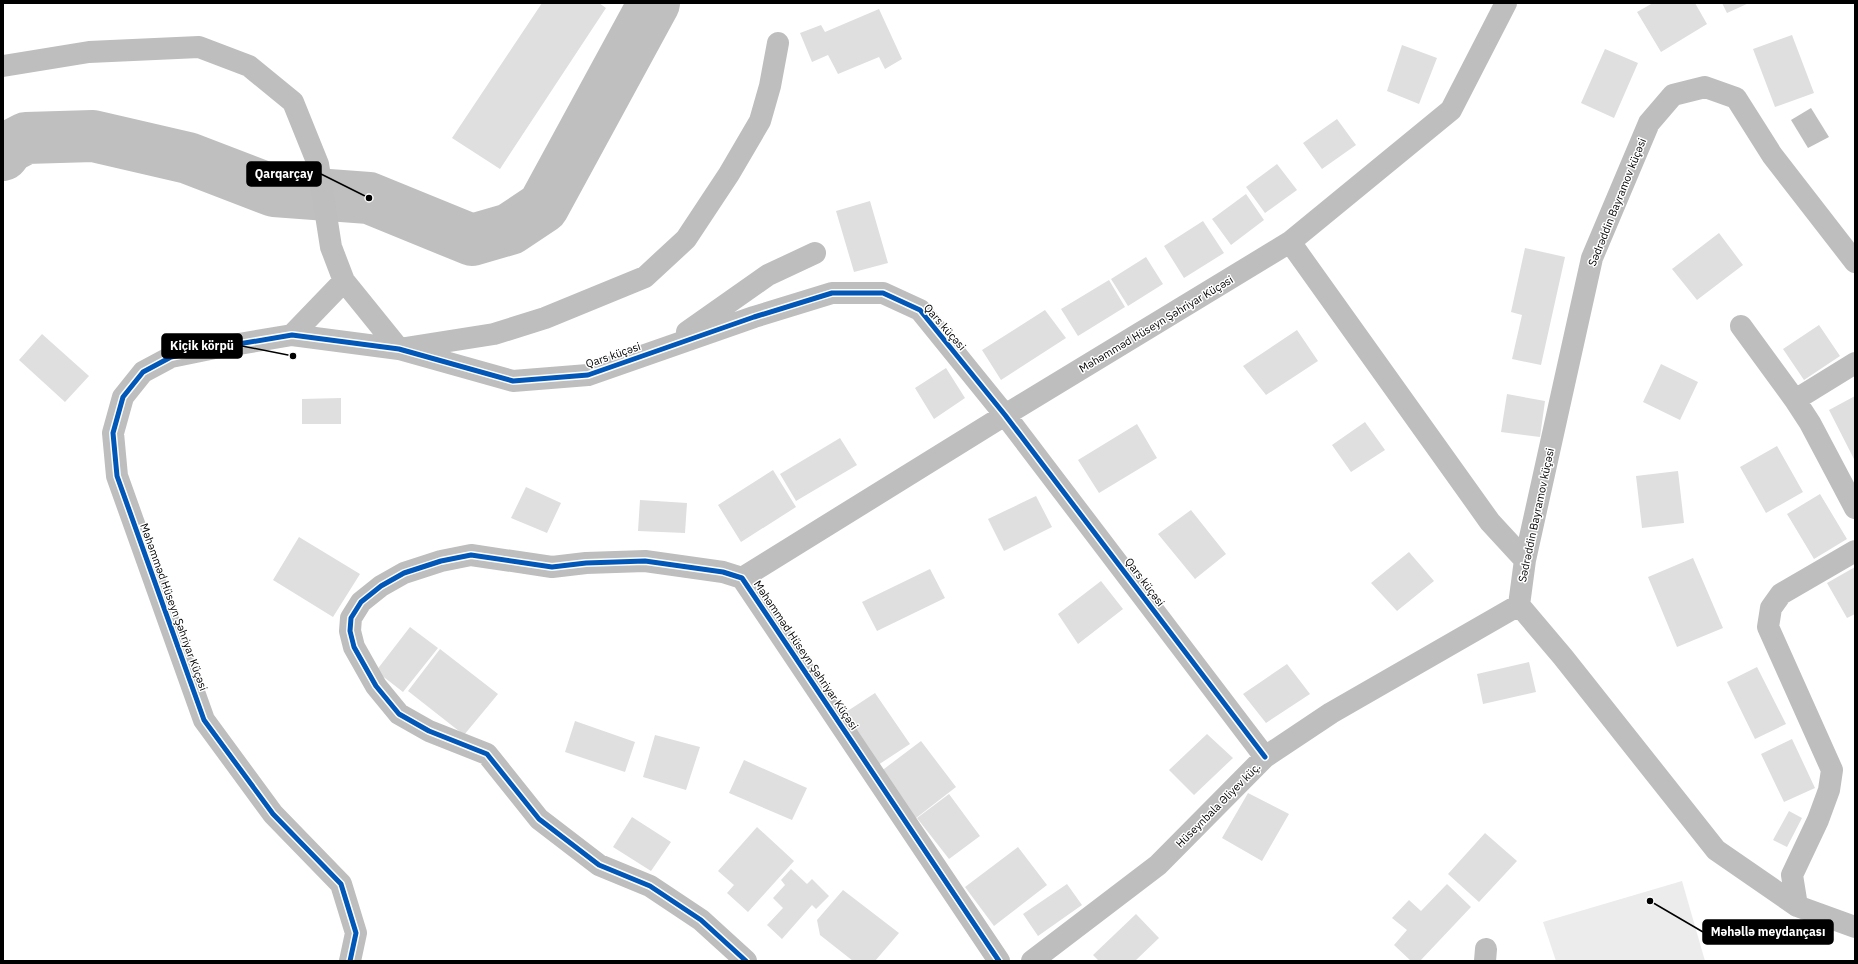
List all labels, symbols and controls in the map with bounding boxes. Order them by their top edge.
street label: Sədrəddin Bayramov küçəsi [1585,136,1649,268]
callout: Qarqarçay [247,162,321,186]
text: Qarqarçay [255,166,314,181]
street label: Məhəmməd Hüseyn Şəhriyar Küçəsi [1076,272,1236,376]
street label: Qars küçəsi [921,301,969,353]
callout: Kiçik körpü [162,334,242,358]
text: Kiçik körpü [170,338,234,353]
street label: Qars küçəsi [584,339,642,371]
street label: Sədrəddin Bayramov küçəsi [1515,447,1557,583]
street label: Məhəmməd Hüseyn Şəhriyar Küçəsi [137,521,211,693]
street label: Qars küçəsi [1122,555,1168,609]
street label: Məhəmməd Hüseyn Şəhriyar Küçəsi [751,578,861,732]
street label: Hüseynbala Əliyev küç. [1173,760,1263,850]
callout: Məhəllə meydançası [1703,920,1833,944]
text: Məhəllə meydançası [1711,924,1825,939]

